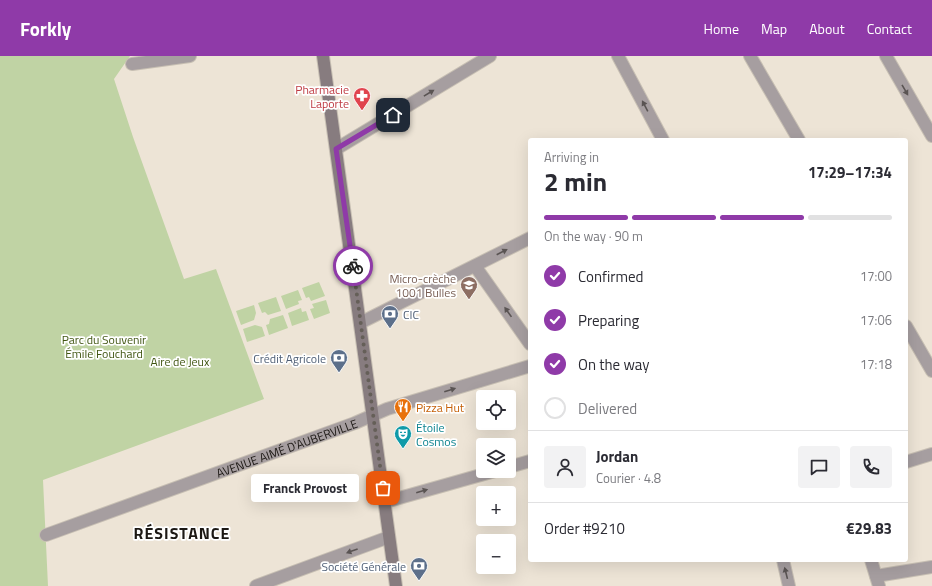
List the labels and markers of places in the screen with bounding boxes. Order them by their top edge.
place label: Pharmacie Laporte [295,80,349,113]
pharmacy icon: Pharmacie Laporte [352,86,372,111]
pin [376,98,410,132]
place label: Micro-crèche 1001 Bulles [389,269,456,302]
school or university icon: Micro-crèche 1001 Bulles [459,275,479,300]
bank icon: CIC [380,304,400,329]
place label: CIC [403,305,419,324]
bank icon: Crédit Agricole [329,348,349,373]
place label: Crédit Agricole [253,349,326,368]
restaurant icon: Pizza Hut [393,397,413,422]
place label: Pizza Hut [416,398,465,417]
place label: Étoile Cosmos [416,418,457,451]
theatre icon: Étoile Cosmos [393,424,413,449]
pin [366,471,400,505]
callout: Franck Provost [251,474,359,502]
bank icon: Société Générale [409,556,429,581]
place label: Société Générale [321,557,406,576]

